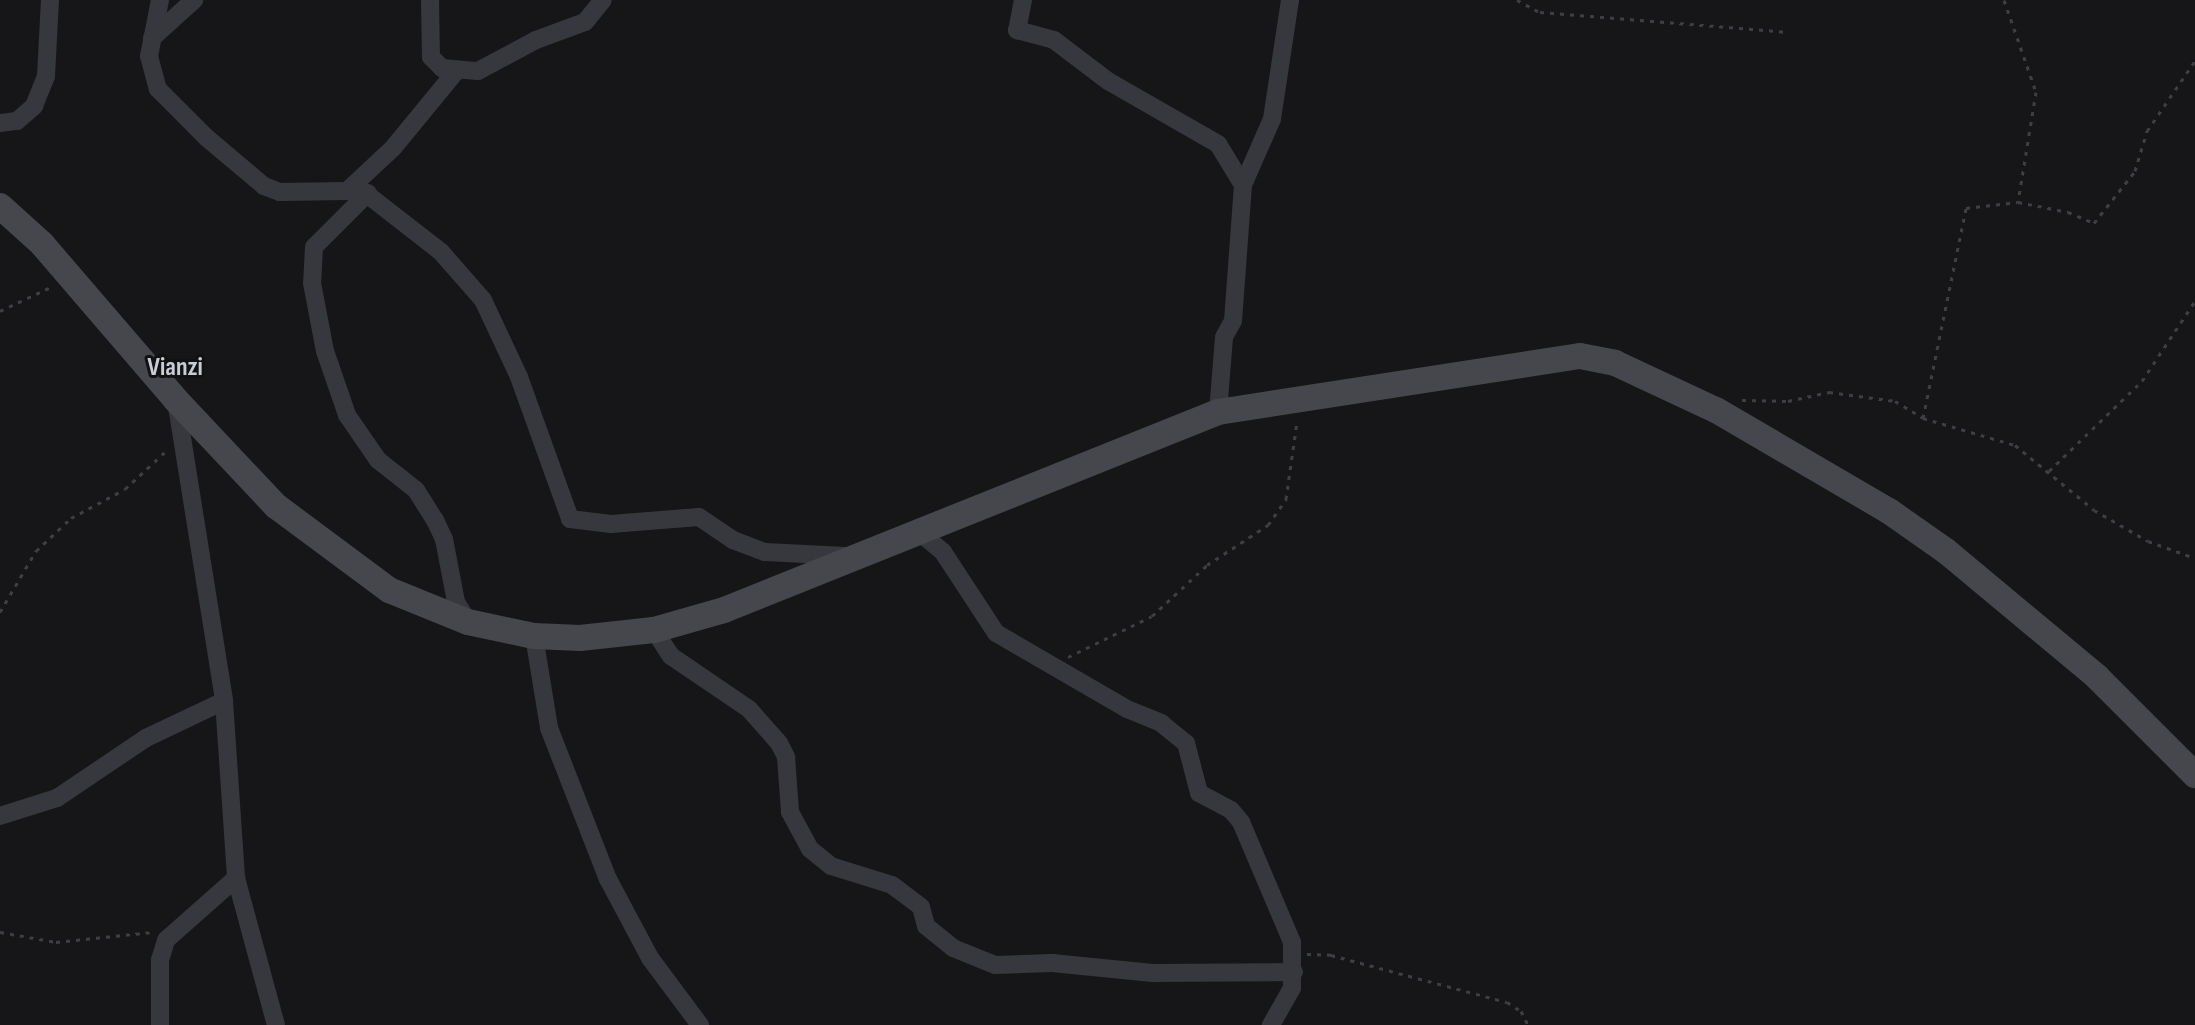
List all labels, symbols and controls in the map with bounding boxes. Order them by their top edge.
district label: Vianzi [147,352,203,384]

